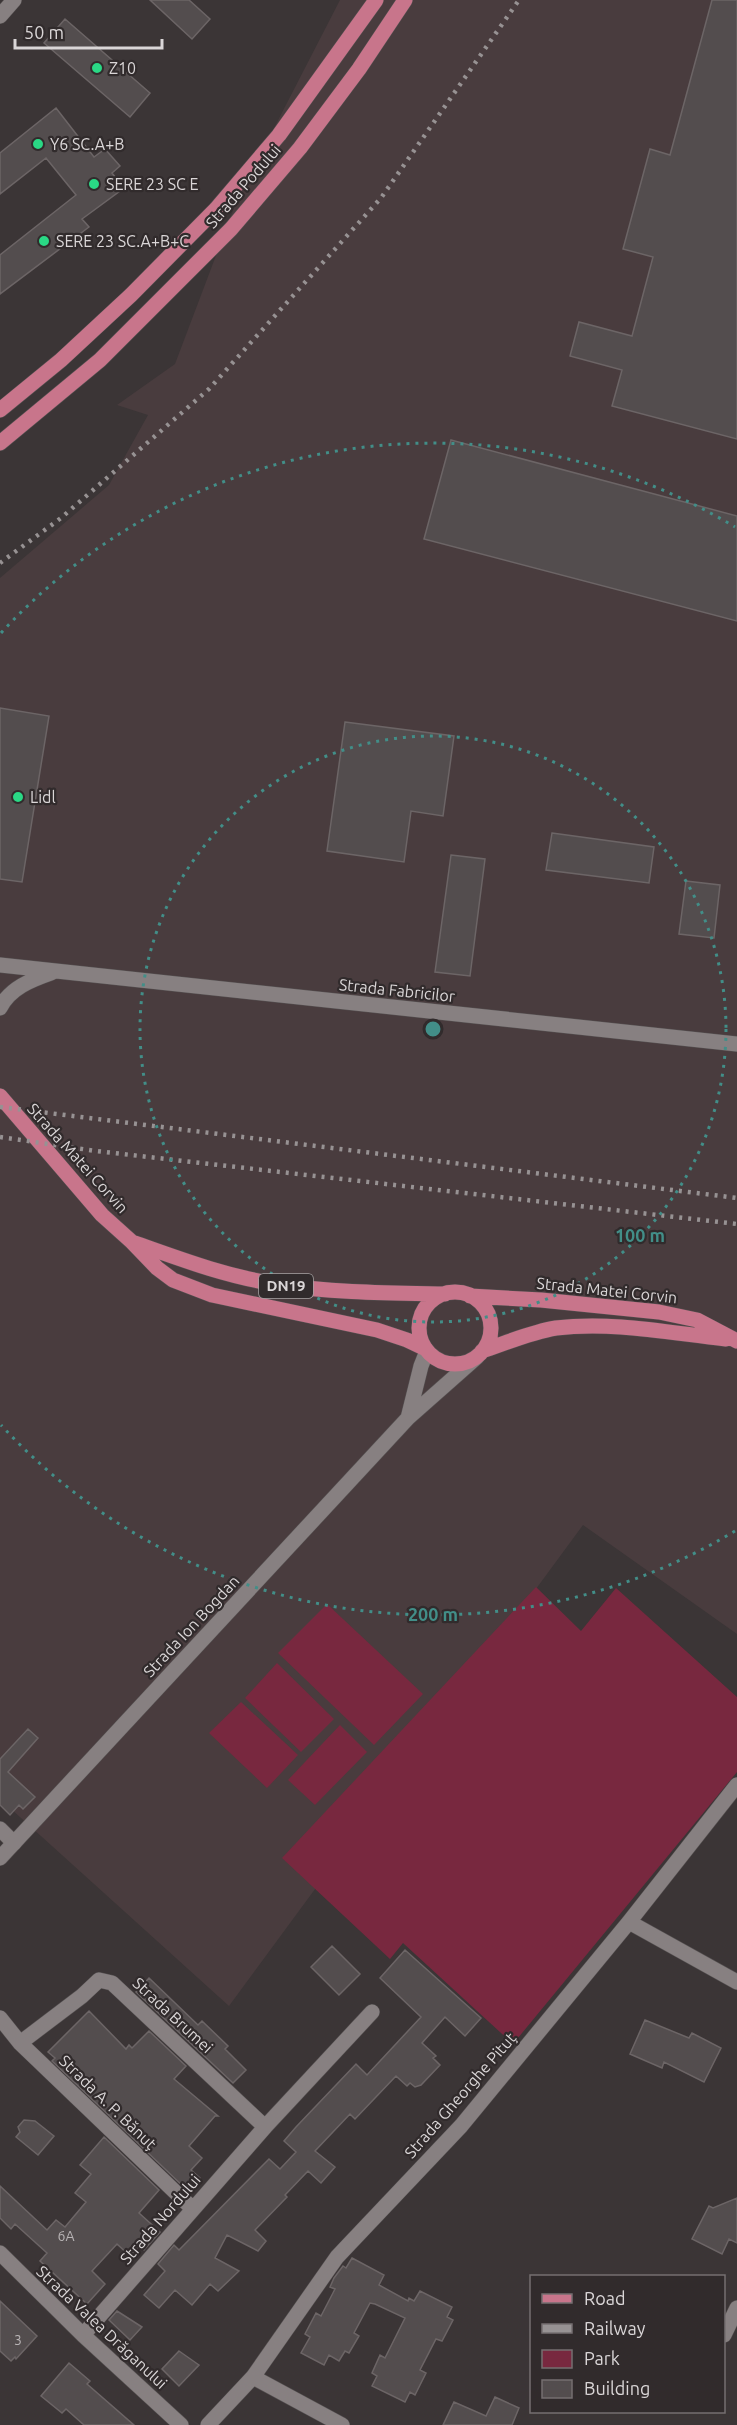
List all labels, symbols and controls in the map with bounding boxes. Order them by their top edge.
scale bar [15,12,162,50]
text: 50 m [24,22,64,42]
place label: Z10 [109,59,136,77]
marker: Z10 [90,61,104,75]
place label: Y6 SC.A+B [50,135,124,153]
marker: Y6 SC.A+B [31,137,45,151]
street label: Strada Podului [202,141,284,231]
place label: SERE 23 SC E [106,175,199,193]
marker: SERE 23 SC E [87,177,101,191]
place label: SERE 23 SC.A+B+C [56,232,189,250]
marker: SERE 23 SC.A+B+C [37,234,51,248]
place label: Lidl [30,788,56,806]
marker: Lidl [11,790,25,804]
street label: Strada Fabricilor [338,975,456,1005]
centre of rings [423,1019,443,1039]
street label: Strada Matei Corvin [24,1099,132,1217]
text: 100 m [615,1225,665,1245]
road number: DN19 [259,1274,313,1298]
street label: Strada Matei Corvin [536,1274,678,1306]
street label: Strada Ion Bogdan [139,1572,243,1680]
text: 200 m [408,1604,458,1624]
street label: Strada Brumei [130,1974,216,2056]
street label: Strada Gheorghe Pituț [401,2028,520,2161]
street label: Strada A. P. Bănuț [56,2051,161,2153]
street label: Strada Nordului [116,2171,204,2267]
house number: 6A [58,2228,75,2244]
street label: Strada Valea Drăganului [33,2262,171,2392]
legend [530,2275,725,2413]
text: Road [584,2288,626,2308]
text: Railway [584,2318,646,2338]
house number: 3 [14,2332,22,2348]
text: Park [584,2348,620,2368]
text: Building [584,2378,650,2398]

